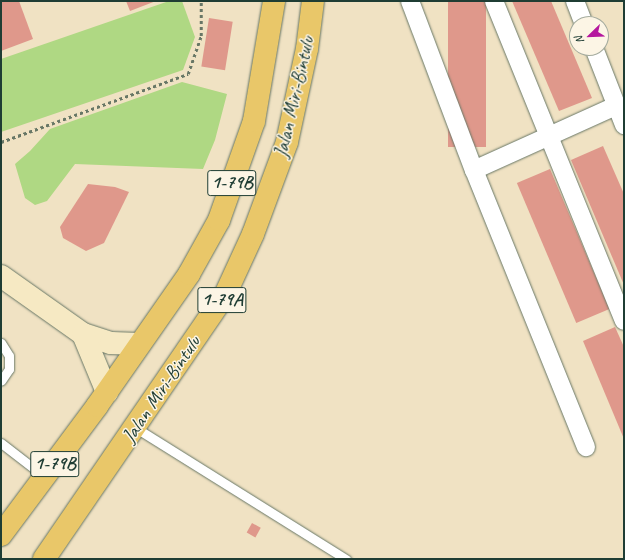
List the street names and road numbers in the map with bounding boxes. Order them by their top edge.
street label: Jalan Miri-Bintulu [268,34,320,160]
road number: 1-79B [207,166,257,200]
road number: 1-79A [197,283,247,317]
street label: Jalan Miri-Bintulu [116,331,206,447]
road number: 1-79B [30,447,80,481]

